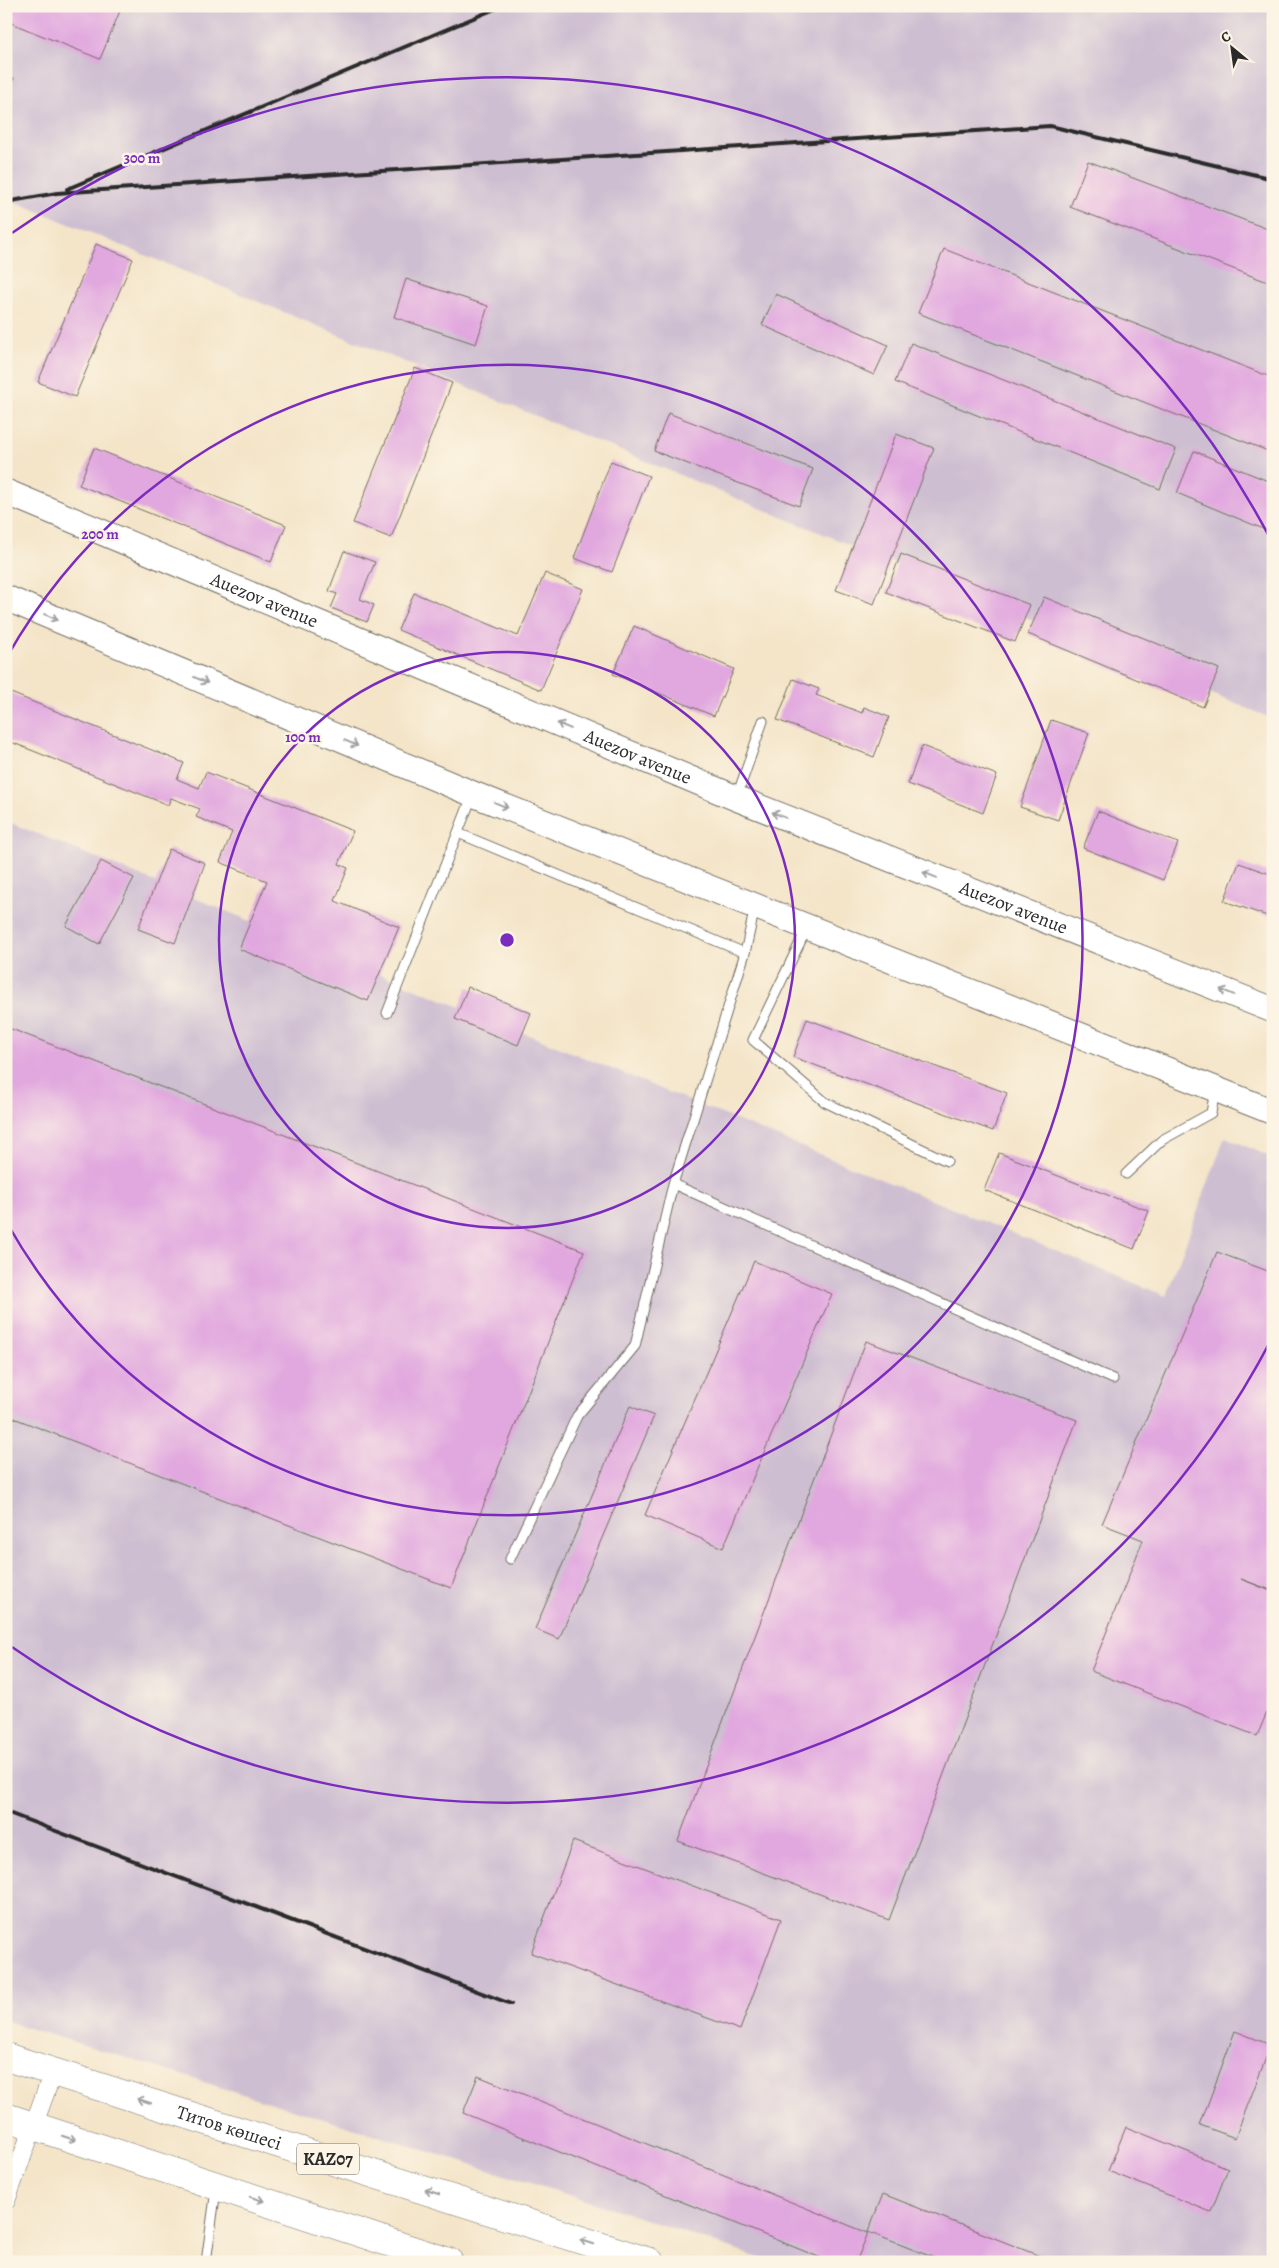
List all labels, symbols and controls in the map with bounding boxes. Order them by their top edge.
north arrow [1206,22,1256,72]
text: С [1218,26,1235,47]
text: 300 m [124,148,161,168]
text: 200 m [81,524,119,544]
street label: Auezov avenue [206,566,322,634]
one-way arrow [43,613,58,623]
one-way arrow [193,676,208,685]
one-way arrow [557,721,572,730]
street label: Auezov avenue [579,722,695,791]
text: 100 m [285,727,321,747]
one-way arrow [343,738,358,748]
one-way arrow [493,801,508,811]
one-way arrow [771,810,787,819]
one-way arrow [923,870,938,879]
street label: Auezov avenue [955,874,1071,941]
centre of rings [498,931,516,949]
one-way arrow [1220,987,1236,996]
one-way arrow [136,2095,152,2105]
street label: Титов көшесі [173,2099,285,2157]
one-way arrow [61,2133,77,2143]
road number: KAZ07 [297,2144,359,2174]
one-way arrow [425,2187,441,2197]
one-way arrow [248,2195,264,2205]
one-way arrow [580,2236,596,2246]

